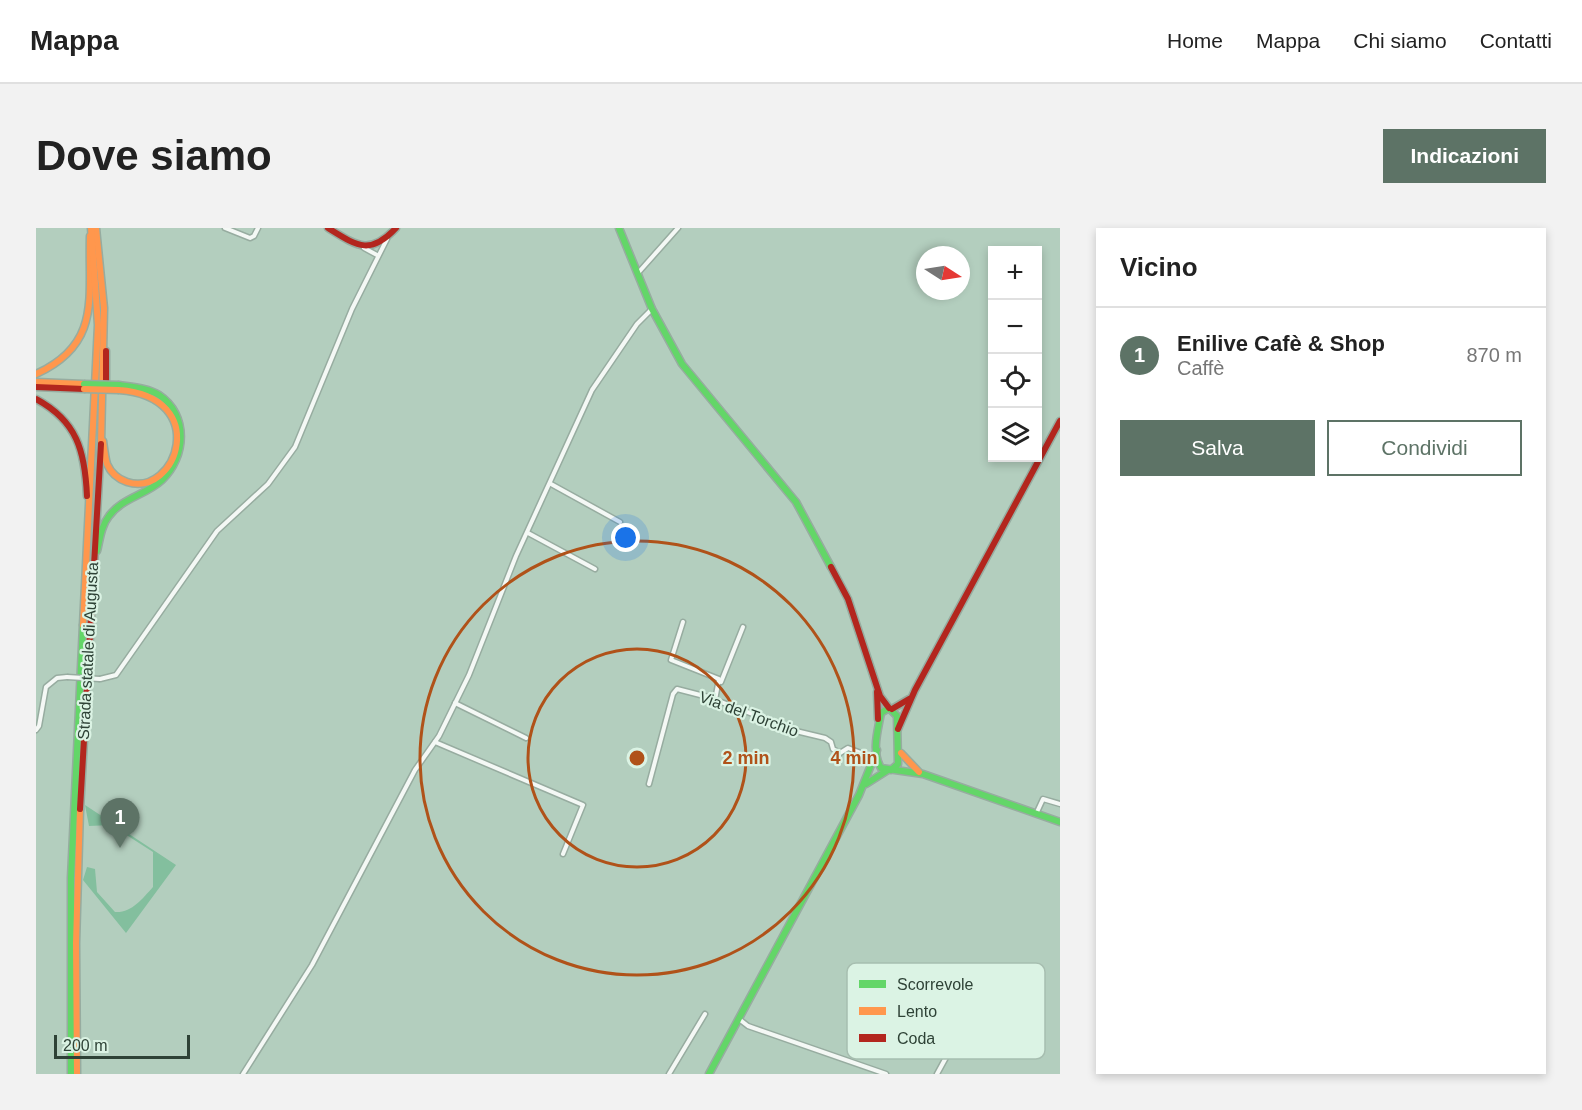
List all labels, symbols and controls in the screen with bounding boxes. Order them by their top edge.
text: Mappa [30,25,119,56]
text: Home [1167,29,1223,52]
text: Mappa [1256,29,1320,52]
text: Chi siamo [1353,29,1447,52]
text: Contatti [1480,29,1552,52]
button: Indicazioni [1383,129,1546,183]
text: Dove siamo [36,132,272,179]
north arrow [916,246,970,300]
map controls [988,246,1042,462]
button: + [988,246,1042,300]
text: Vicino [1120,252,1198,282]
button: − [988,300,1042,354]
text: Enilive Cafè & Shop [1177,331,1385,356]
text: 1 [1134,344,1145,366]
text: 870 m [1466,344,1522,366]
button: locate [988,354,1042,408]
text: Caffè [1177,357,1224,379]
button: layers [988,408,1042,462]
button: Salva [1120,420,1315,476]
button: Condividi [1327,420,1522,476]
your location [611,523,640,552]
street label: Strada statale di Augusta [75,562,101,740]
street label: Via del Torchio [697,688,801,740]
centre of rings [627,748,647,768]
text: 2 min [722,748,770,768]
text: 4 min [830,748,878,768]
pin: 1 [100,798,140,848]
legend [847,963,1045,1059]
text: Scorrevole [897,976,974,993]
text: Lento [897,1003,937,1020]
text: Coda [897,1030,935,1047]
scale bar [54,1032,190,1060]
text: 200 m [63,1037,107,1054]

